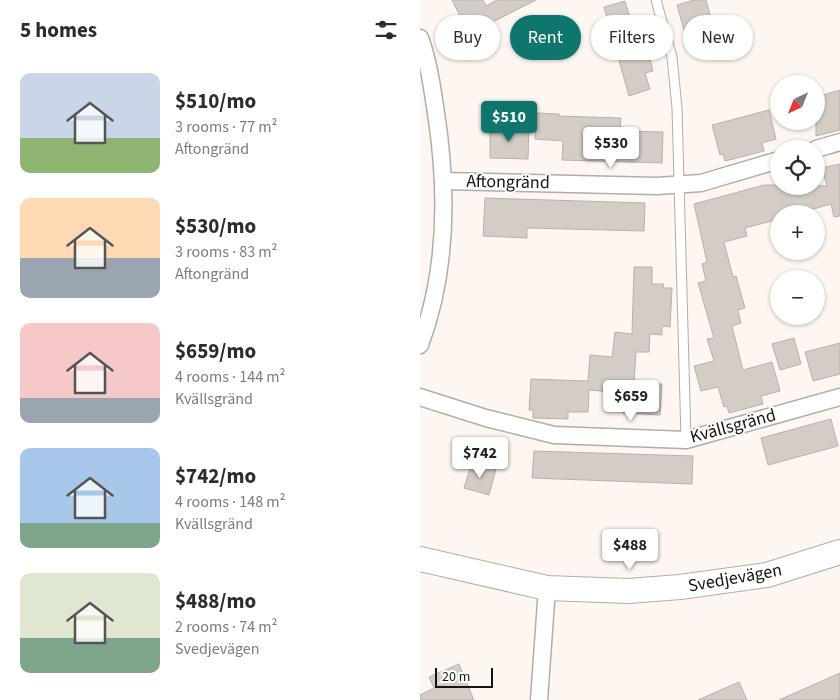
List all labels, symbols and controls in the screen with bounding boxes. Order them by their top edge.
text: 5 homes [20,15,97,45]
chip: Buy [435,15,500,60]
chip: Rent [510,15,581,60]
chip: Filters [591,15,673,60]
chip: New [683,15,753,60]
icon: filters [372,16,400,44]
north arrow [770,75,825,130]
map controls [770,75,825,325]
text: $510/mo [175,86,256,116]
icon: home [60,93,120,153]
pin: $510 [479,100,539,143]
text: $510 [492,106,526,128]
text: 3 rooms · 77 m² [175,116,277,138]
pin: $530 [581,126,641,169]
text: $530 [594,132,628,154]
text: Aftongränd [175,138,249,160]
button: locate [770,140,825,195]
street label: Aftongränd [466,169,550,195]
button: + [770,205,825,260]
text: $530/mo [175,211,256,241]
icon: home [60,218,120,278]
text: 3 rooms · 83 m² [175,241,277,263]
text: Aftongränd [175,263,249,285]
button: − [770,270,825,325]
text: $659/mo [175,336,256,366]
icon: home [60,343,120,403]
text: 4 rooms · 144 m² [175,366,285,388]
pin: $659 [601,380,661,422]
text: $659 [614,385,648,407]
text: Kvällsgränd [175,388,253,410]
street label: Kvällsgränd [687,403,779,449]
pin: $742 [450,436,510,479]
text: $742 [463,442,497,464]
text: $742/mo [175,461,256,491]
icon: home [60,468,120,528]
text: 4 rooms · 148 m² [175,491,285,513]
text: Kvällsgränd [175,513,253,535]
pin: $488 [600,528,660,571]
text: $488 [613,534,647,556]
street label: Svedjevägen [686,557,784,599]
text: $488/mo [175,586,256,616]
icon: home [60,593,120,653]
text: 2 rooms · 74 m² [175,616,277,638]
text: Svedjevägen [175,638,260,660]
scale bar [435,665,492,688]
text: 20 m [442,667,470,687]

